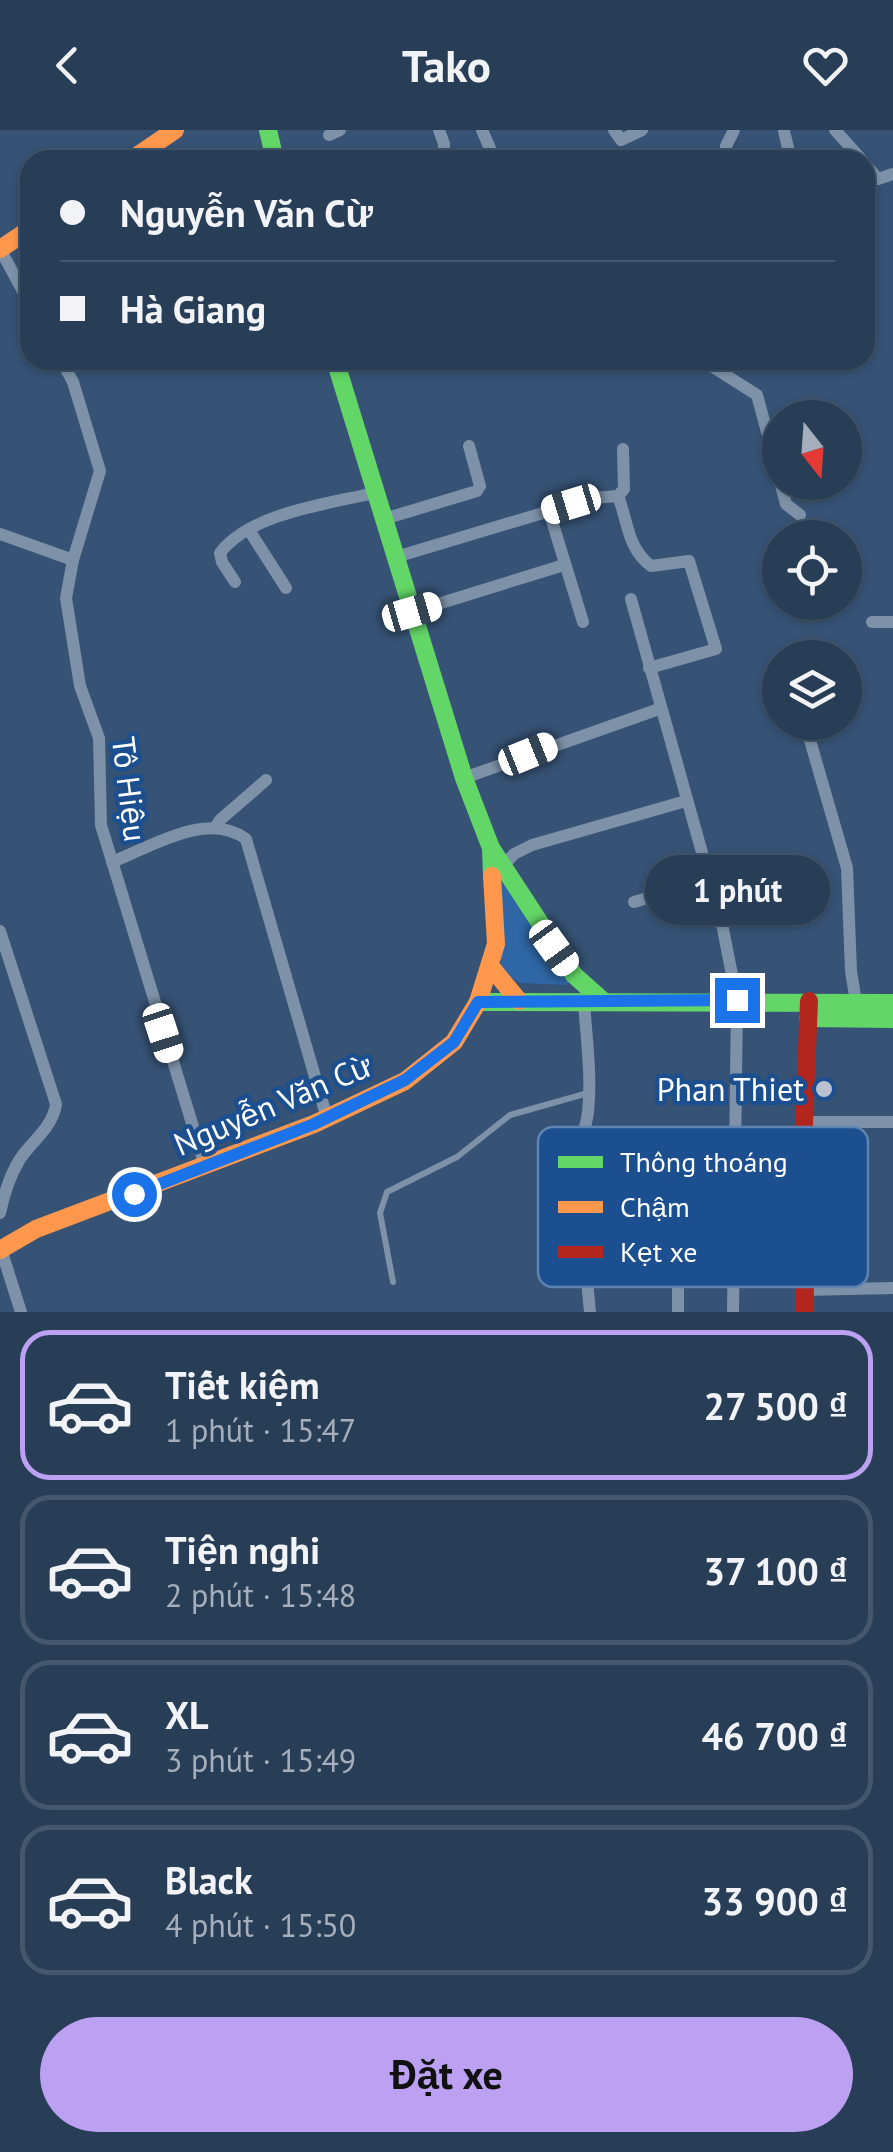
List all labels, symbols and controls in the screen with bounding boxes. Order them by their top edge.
text: Tako [402,36,491,94]
icon: back [40,38,95,93]
icon: heart [798,38,853,93]
text: Nguyễn Văn Cừ [120,188,373,237]
text: Hà Giang [120,284,266,333]
north arrow [762,400,862,500]
map controls [762,400,862,740]
car [538,481,604,527]
button: locate [762,520,862,620]
car [379,589,445,635]
button: layers [762,640,862,740]
car [495,729,561,779]
street label: Tô Hiệu [103,734,157,844]
callout: 1 phút [644,855,830,925]
text: 1 phút [693,869,782,911]
car [524,915,584,981]
route end [715,978,760,1023]
car [139,1000,187,1066]
street label: Nguyễn Văn Cừ [167,1043,379,1165]
place label: Phan Thiet [657,1068,804,1110]
marker: Phan Thiet [813,1078,835,1100]
legend [538,1127,868,1287]
text: Thông thoáng [620,1143,788,1180]
route start [112,1172,157,1217]
text: Chậm [620,1188,690,1225]
text: Kẹt xe [620,1233,698,1270]
icon: car [45,1360,135,1450]
text: Tiết kiệm [165,1360,320,1409]
text: 27 500 ₫ [704,1381,848,1430]
text: 1 phút · 15:47 [165,1409,356,1451]
icon: car [45,1525,135,1615]
text: Tiện nghi [165,1525,320,1574]
text: 37 100 ₫ [704,1546,848,1595]
text: 2 phút · 15:48 [165,1574,356,1616]
icon: car [45,1690,135,1780]
text: XL [165,1690,209,1739]
text: 46 700 ₫ [702,1711,848,1760]
text: 3 phút · 15:49 [165,1739,356,1781]
icon: car [45,1855,135,1945]
text: Black [165,1855,253,1904]
text: 33 900 ₫ [702,1876,848,1925]
text: 4 phút · 15:50 [165,1904,356,1946]
button: Đặt xe [40,2017,853,2132]

